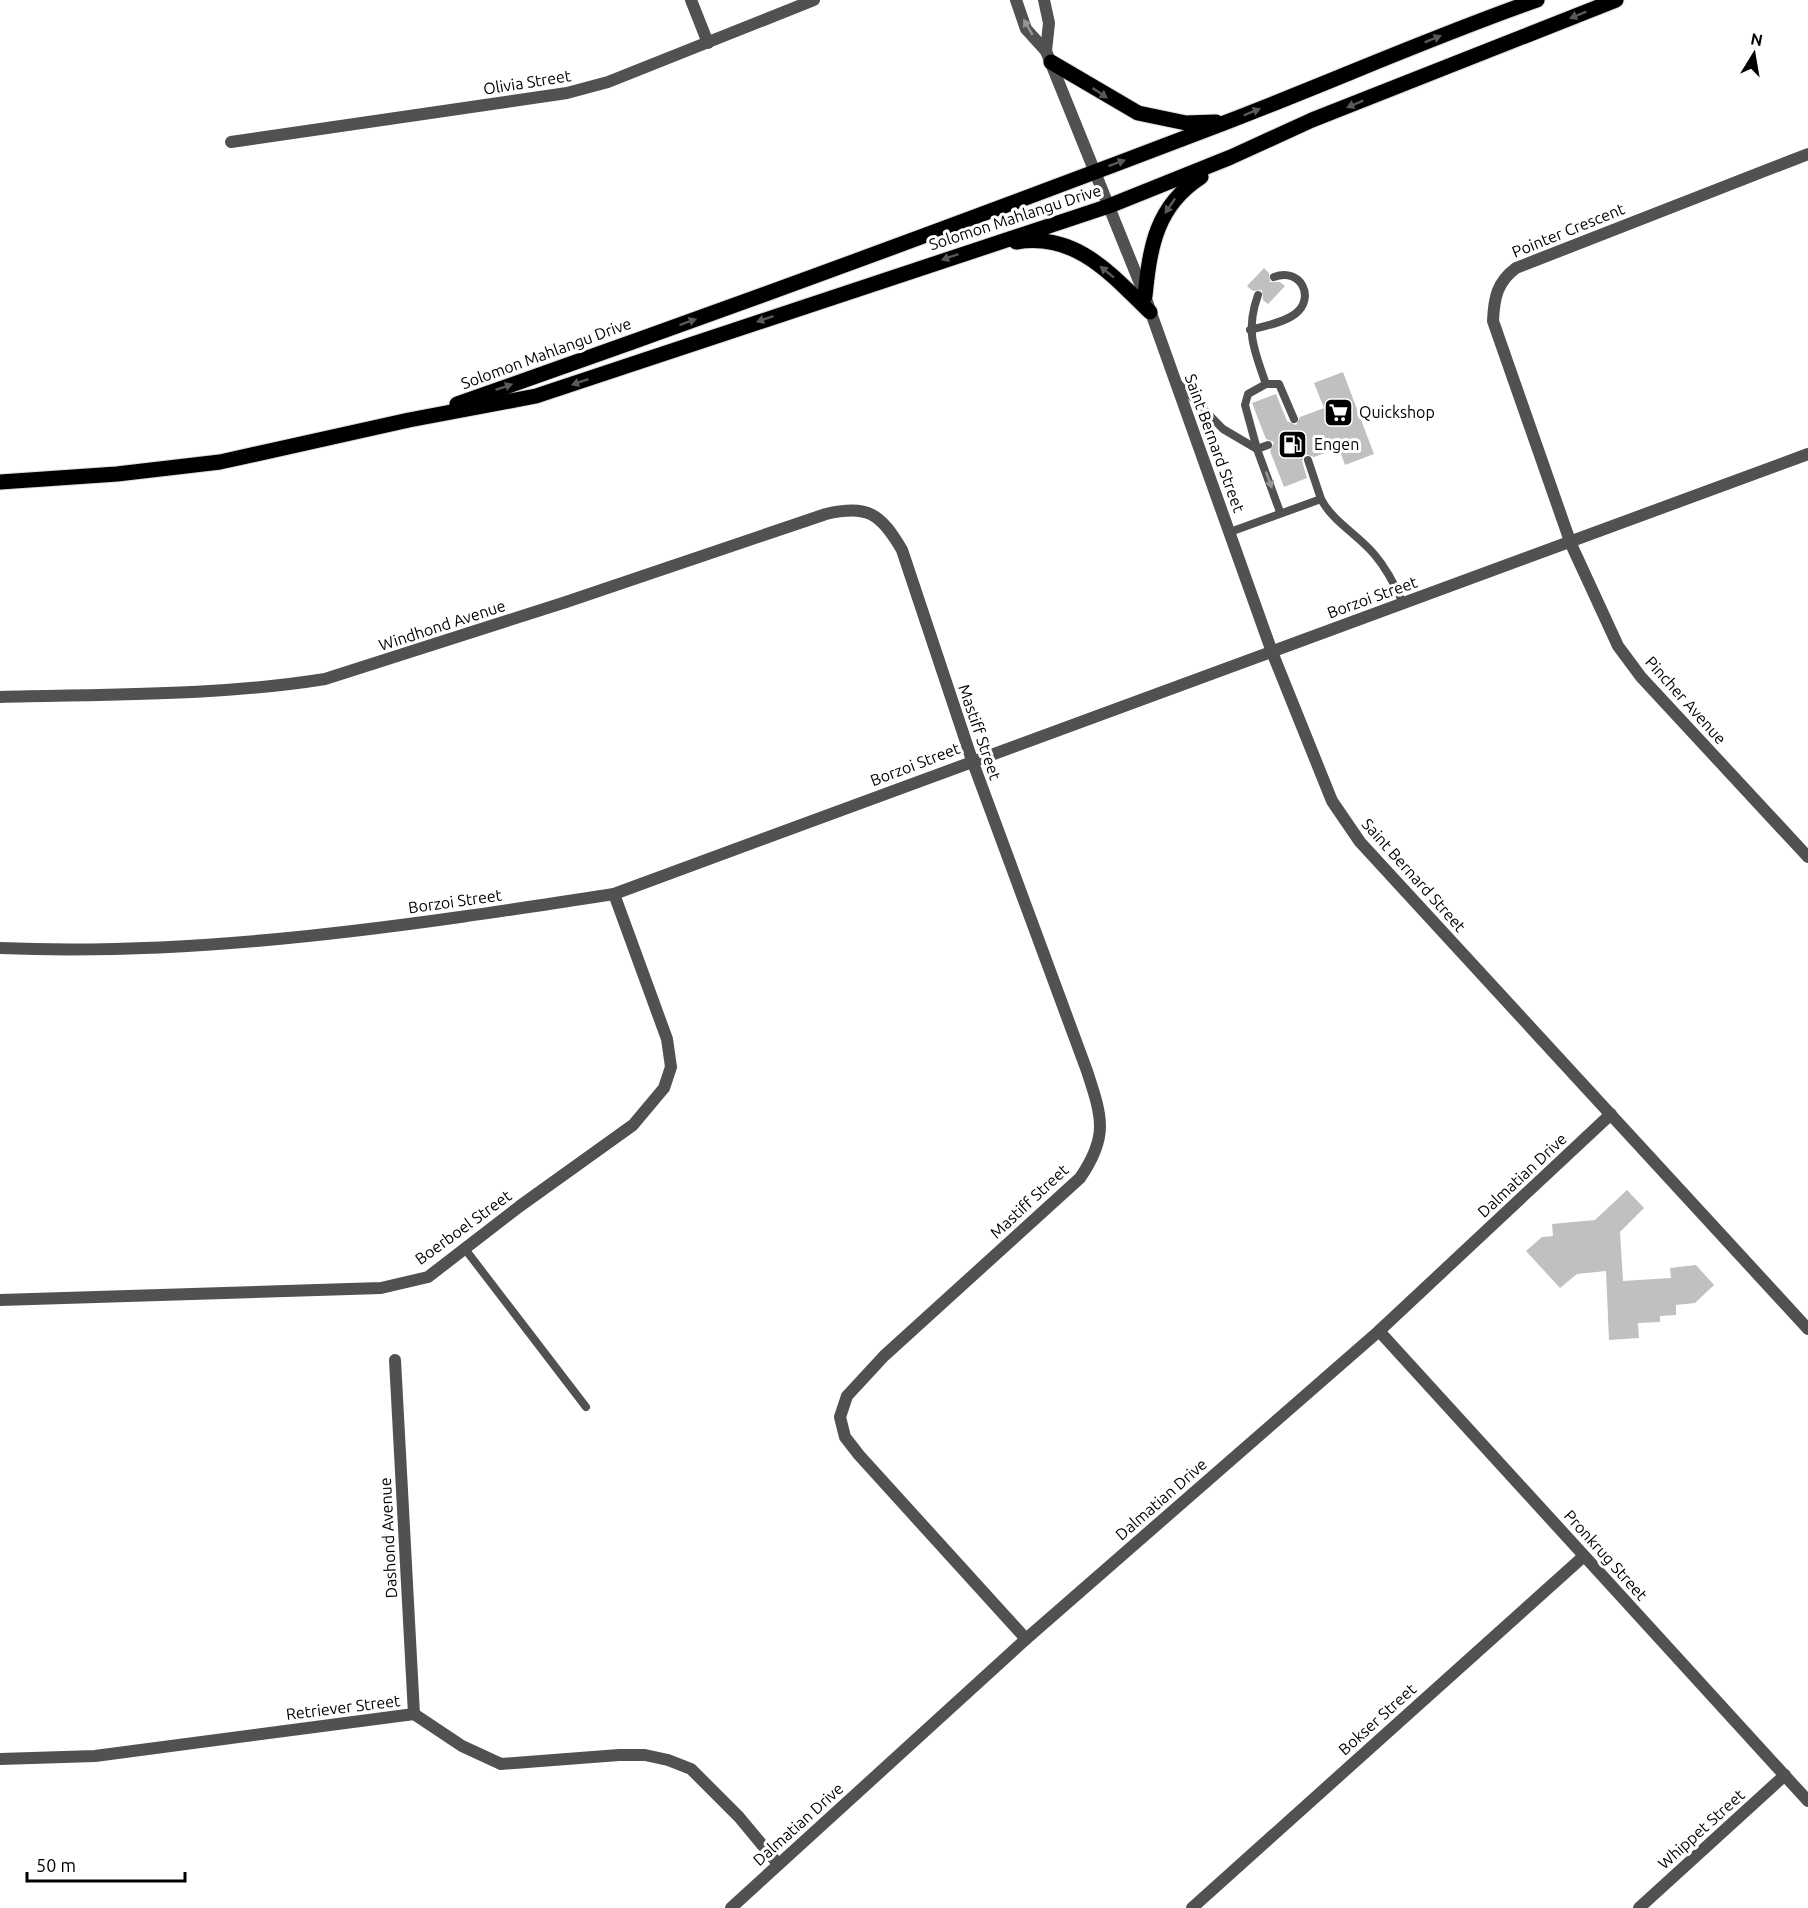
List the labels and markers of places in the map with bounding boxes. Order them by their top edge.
supermarket icon: Quickshop [1322,396,1354,428]
place label: Quickshop [1359,403,1435,421]
fuel station icon: Engen [1277,428,1309,460]
place label: Engen [1314,435,1359,453]

